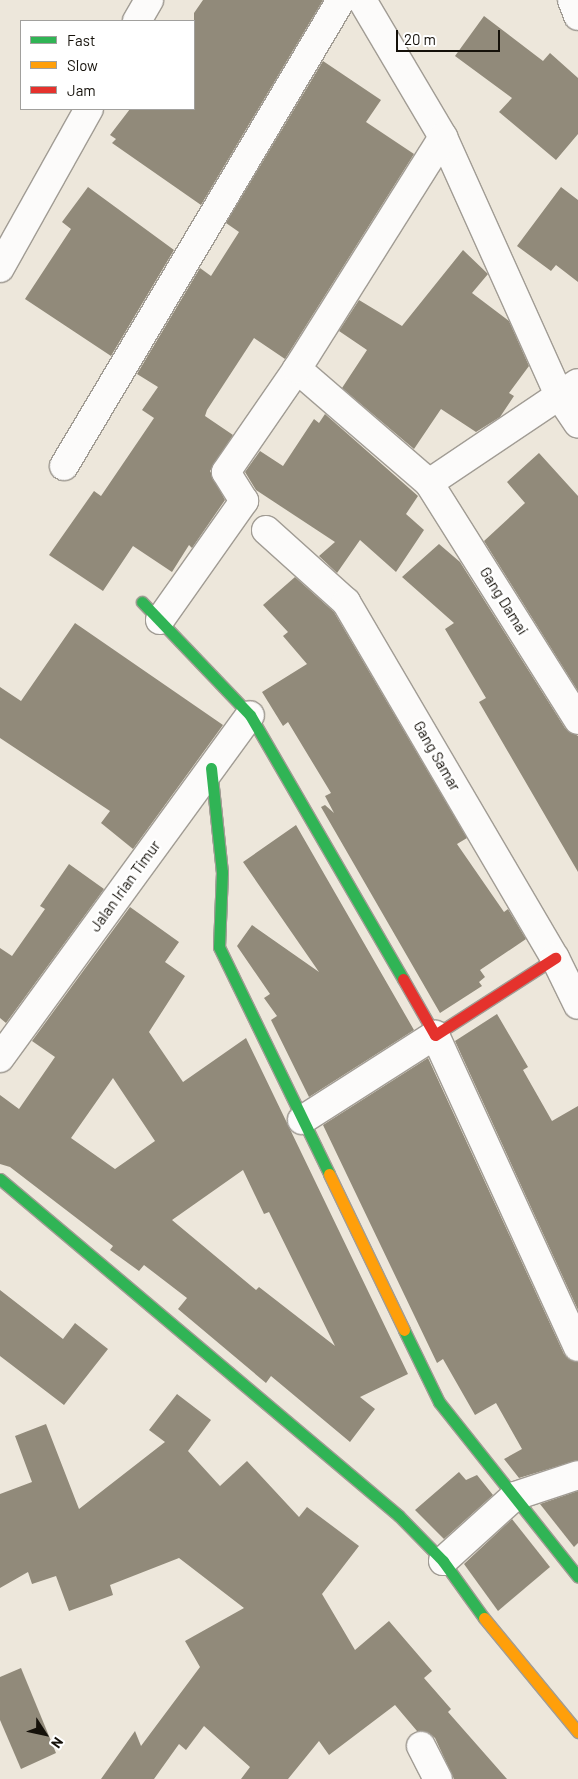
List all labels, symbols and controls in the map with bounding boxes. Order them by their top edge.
legend [20,20,195,110]
scale bar [398,20,502,52]
text: 20 m [404,30,436,48]
text: Fast [67,31,95,49]
text: Slow [67,56,98,74]
text: Jam [67,81,96,99]
street label: Gang Damai [476,564,532,638]
street label: Gang Samar [410,718,464,794]
street label: Jalan Irian Timur [86,837,164,935]
north arrow [20,1709,70,1759]
text: N [48,1734,67,1752]

